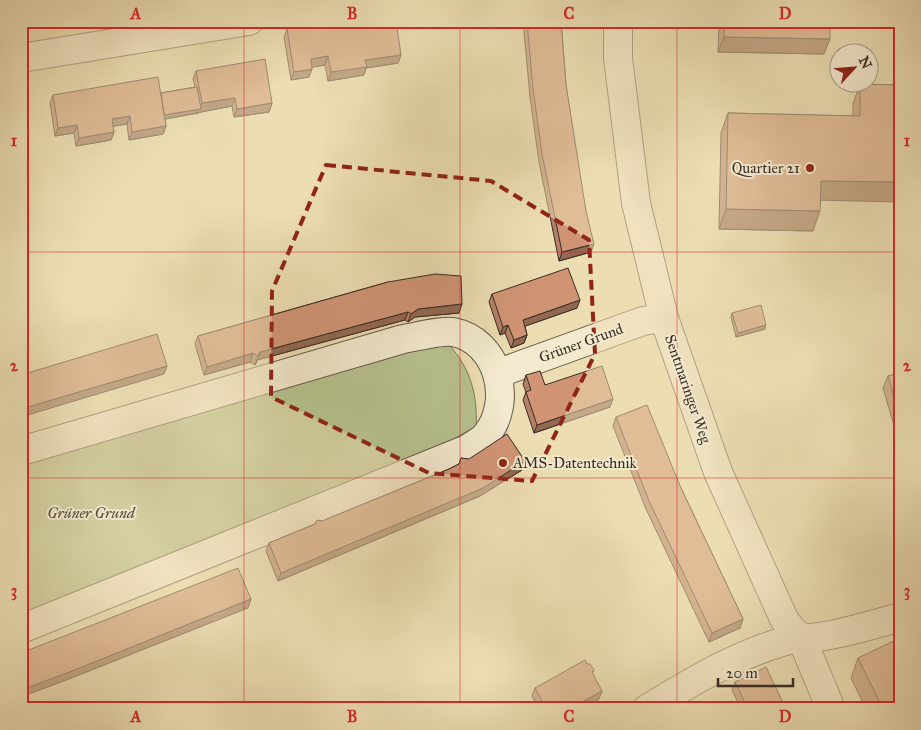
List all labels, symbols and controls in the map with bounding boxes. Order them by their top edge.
text: A [130,4,142,23]
text: B [347,4,357,23]
text: C [564,4,575,23]
text: D [779,4,792,23]
north arrow [828,42,878,92]
text: N [855,53,876,72]
text: 1 [11,131,18,150]
text: 1 [904,131,911,150]
place label: Quartier 21 [732,159,800,177]
marker: Quartier 21 [804,162,816,174]
street label: Grüner Grund [536,319,626,367]
street label: Sentmaringer Weg [661,332,715,447]
text: 2 [10,356,19,375]
text: 2 [903,356,912,375]
place label: AMS-Datentechnik [512,454,637,472]
marker: AMS-Datentechnik [497,457,509,469]
park label: Grüner Grund [47,504,136,522]
text: 3 [11,581,17,601]
text: 3 [904,581,910,601]
scale bar [718,655,794,687]
text: 20 m [726,664,758,682]
text: A [130,707,142,726]
text: B [347,707,357,726]
text: C [564,707,575,726]
text: D [779,707,792,726]

